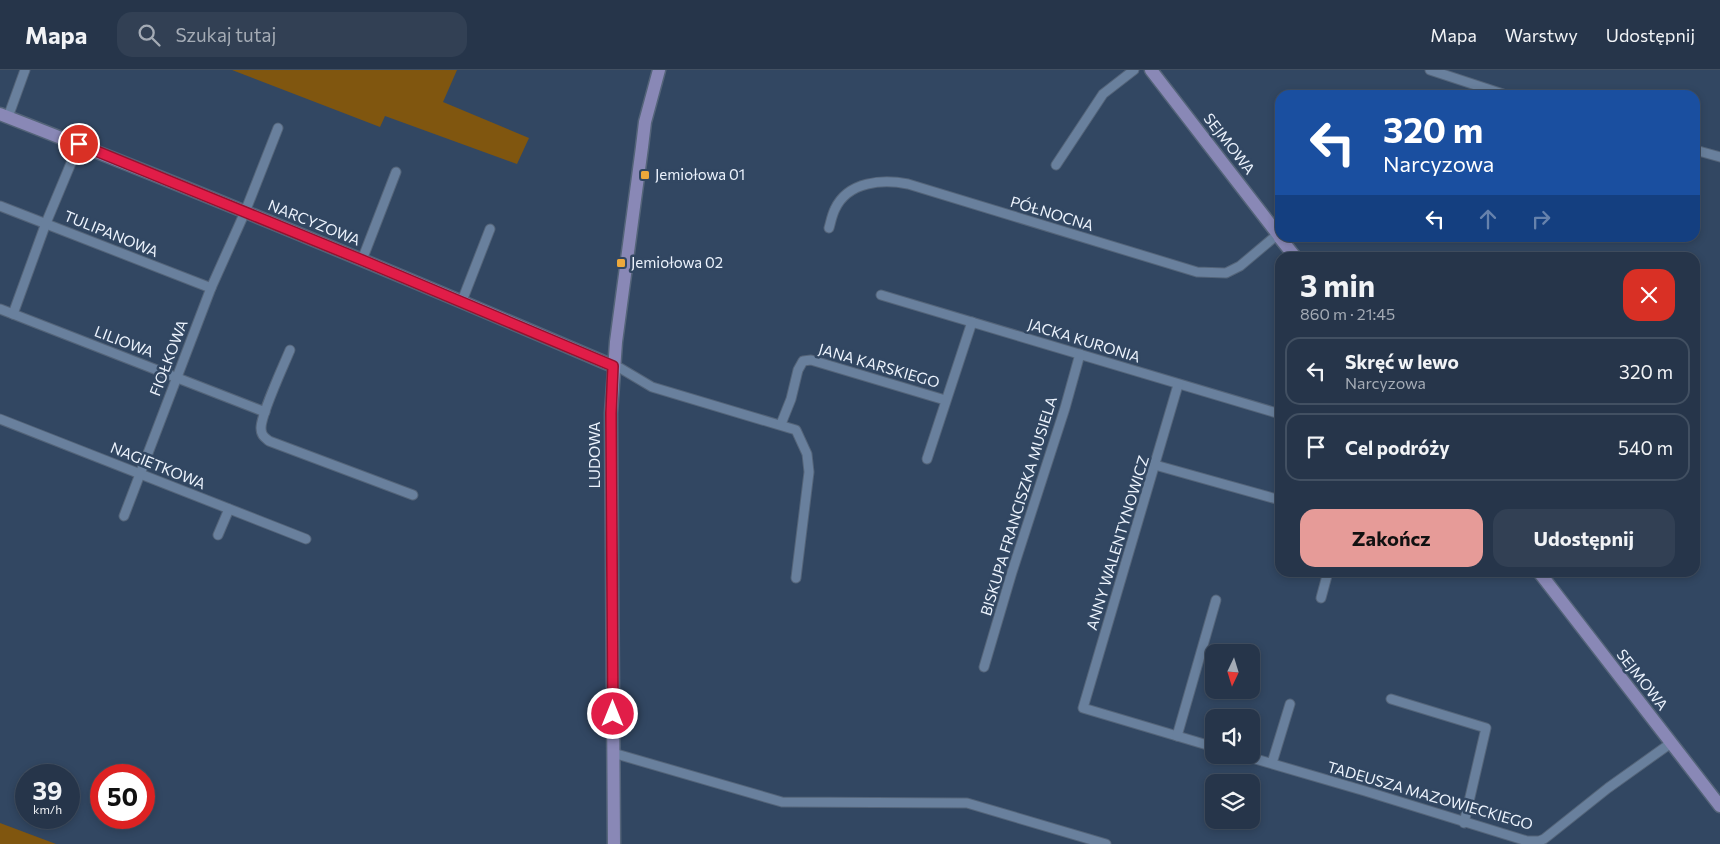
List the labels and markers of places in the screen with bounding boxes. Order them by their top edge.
pin [58,123,100,165]
place label: Jemiołowa 01 [655,165,745,183]
marker: Jemiołowa 01 [639,169,651,181]
place label: Jemiołowa 02 [631,253,723,271]
marker: Jemiołowa 02 [615,257,627,269]

